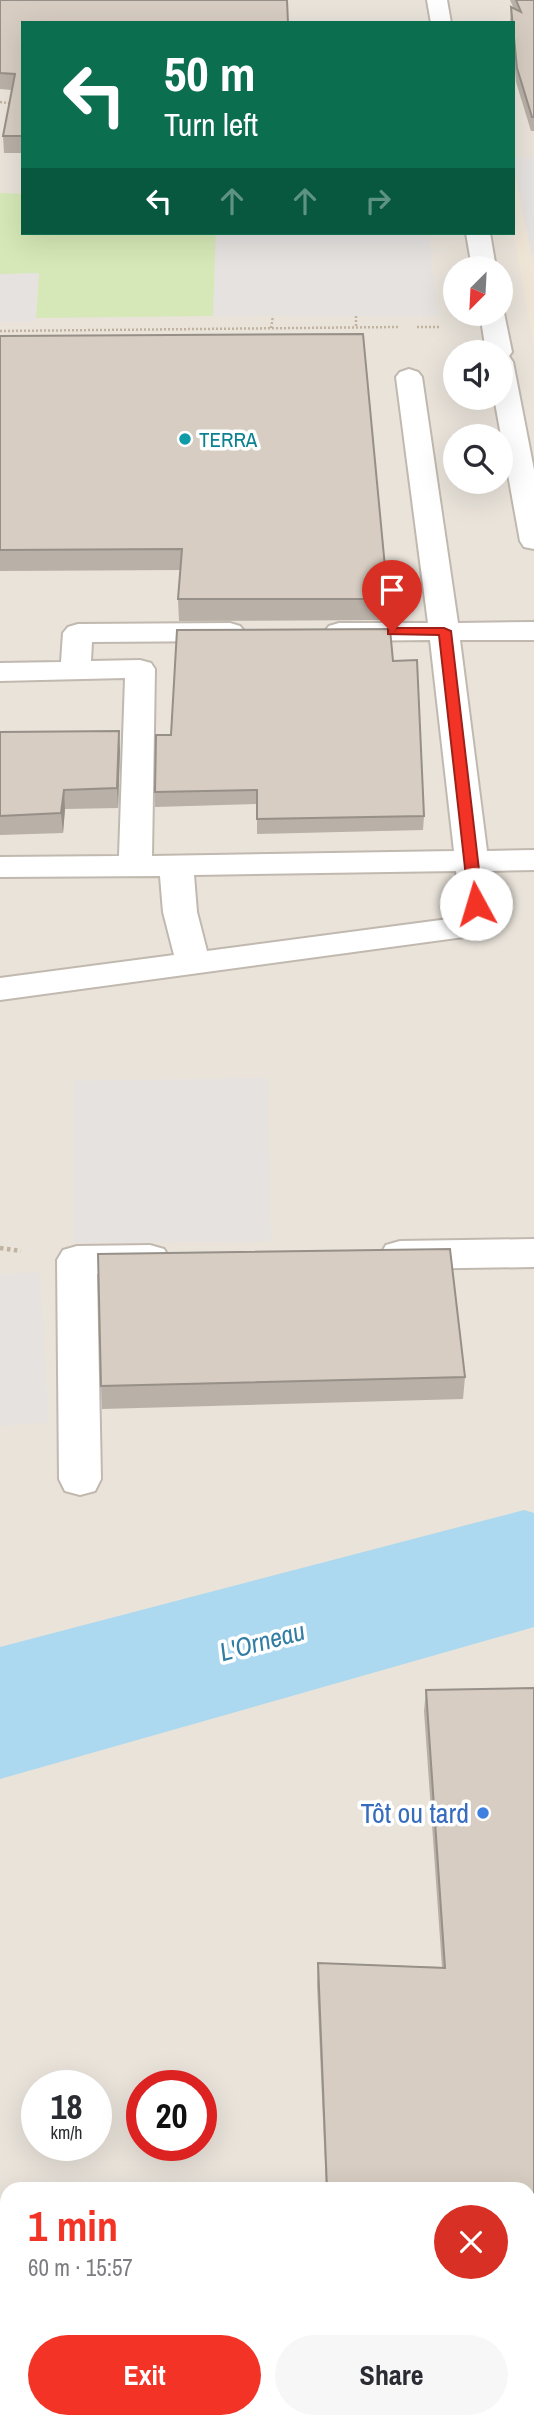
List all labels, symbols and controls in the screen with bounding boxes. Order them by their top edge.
text: 50 m [164,40,256,106]
icon: left [49,49,140,140]
text: Turn left [164,103,258,146]
icon: left [140,182,178,220]
icon: ahead [213,182,251,220]
icon: ahead [286,182,324,220]
icon: right [359,182,397,220]
north arrow [443,256,513,326]
map controls [443,256,513,494]
button: sound [443,340,513,410]
button: search [443,424,513,494]
place label: TERRA [199,425,258,454]
marker: TERRA [177,431,193,447]
pin [362,560,422,632]
icon: arrive [373,571,411,609]
position arrow [439,867,513,941]
water label: L'Orneau [215,1613,309,1669]
place label: Tôt ou tard [360,1794,469,1832]
marker: Tôt ou tard [475,1805,491,1821]
speed limit sign: 20 [126,2070,217,2161]
text: 18 [51,2083,82,2130]
text: km/h [51,2120,83,2145]
text: 1 min [28,2198,118,2254]
button: close [434,2205,508,2279]
text: 60 m · 15:57 [28,2252,133,2283]
button: Exit [28,2335,261,2415]
button: Share [275,2335,508,2415]

